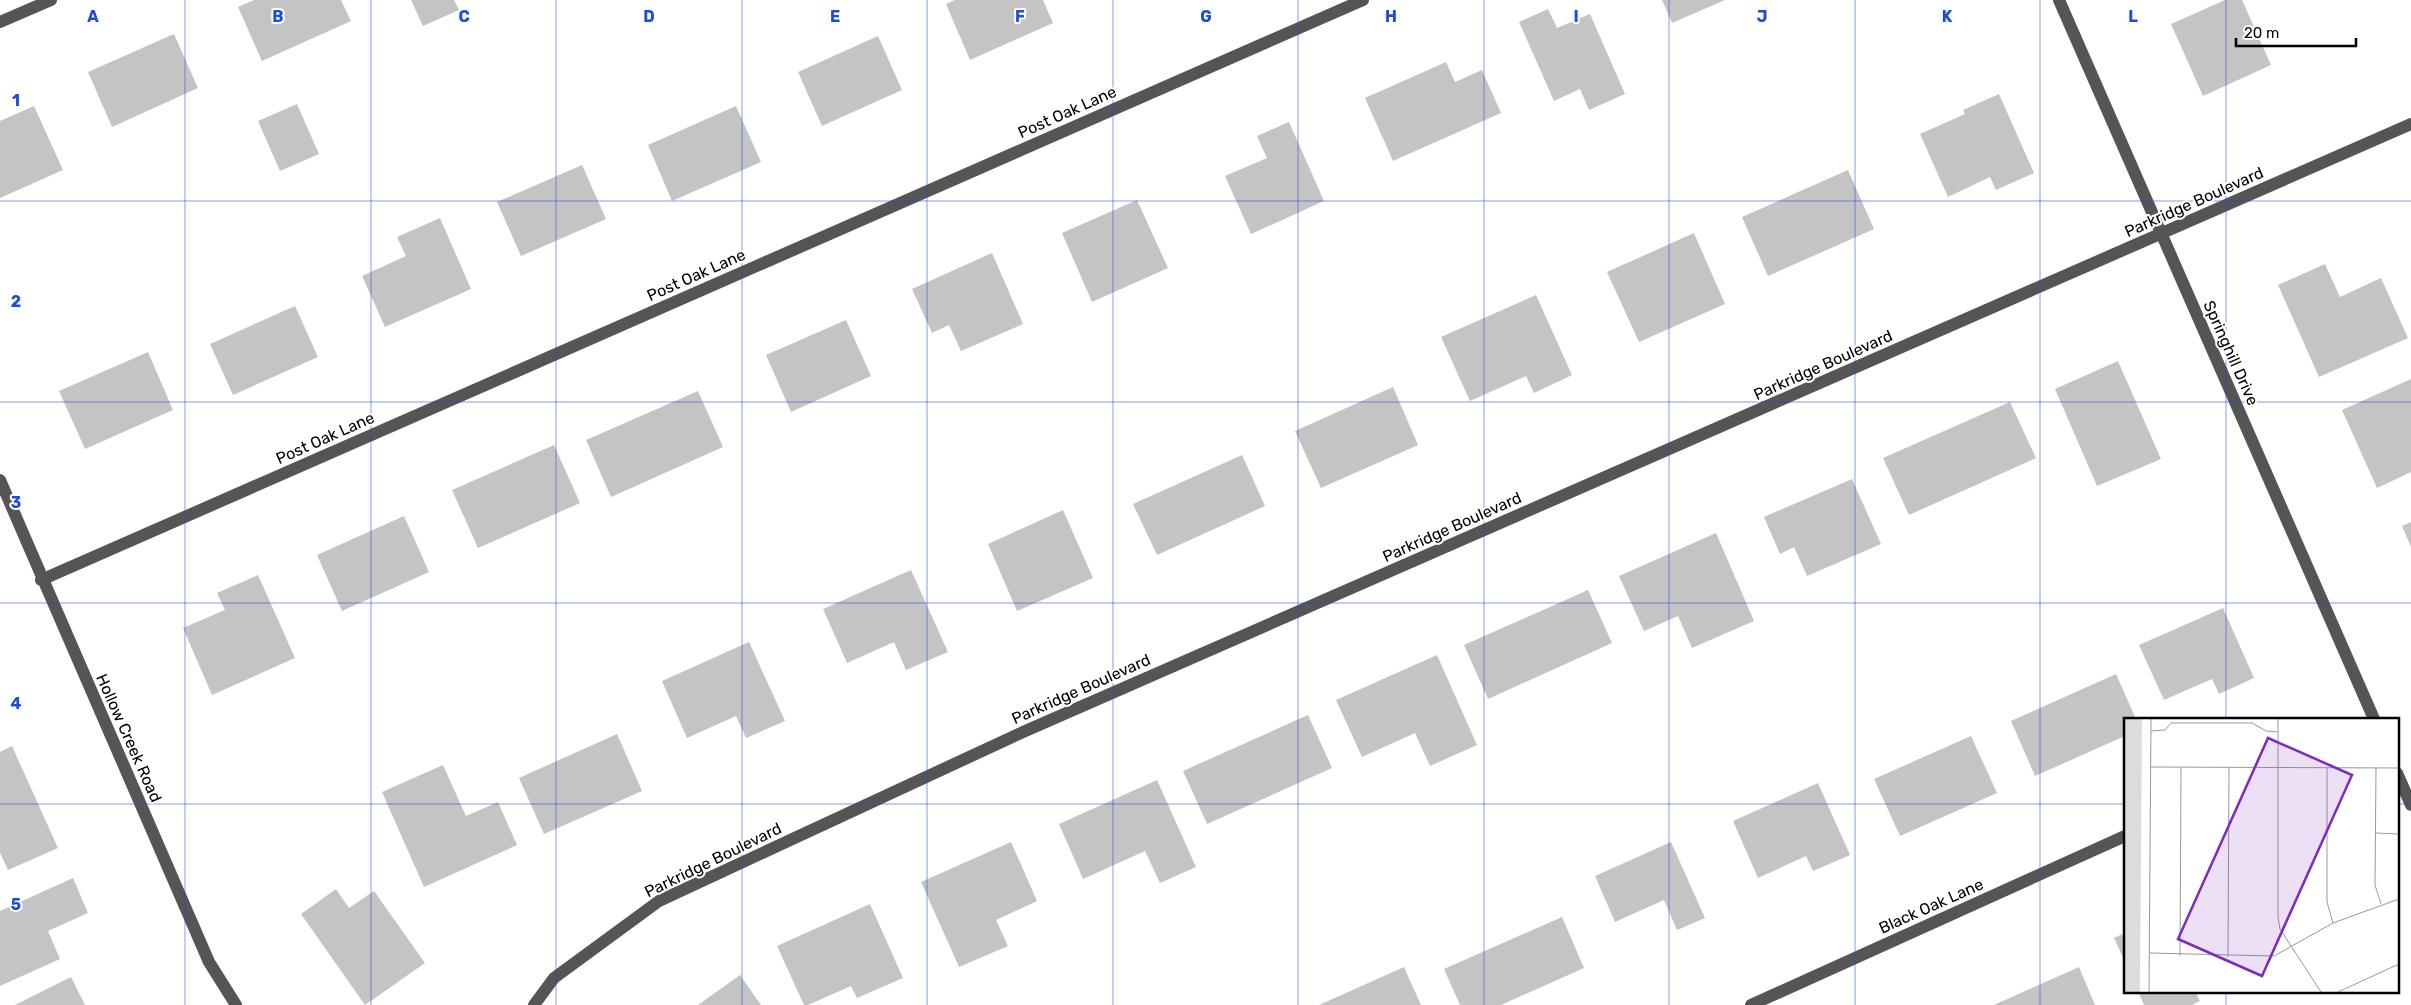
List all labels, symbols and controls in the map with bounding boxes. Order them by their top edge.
text: A [87,7,99,26]
text: B [272,7,284,26]
text: C [458,7,470,26]
text: D [643,7,655,26]
text: E [830,7,840,26]
text: F [1015,7,1025,26]
text: G [1200,7,1212,26]
text: H [1385,7,1397,26]
text: I [1573,7,1579,26]
text: J [1757,7,1767,26]
text: K [1942,7,1953,26]
text: L [2128,7,2138,26]
scale bar [2236,15,2356,47]
text: 20 m [2244,24,2279,42]
street label: Post Oak Lane [1015,82,1119,142]
text: 1 [12,91,20,110]
street label: Parkridge Boulevard [2122,163,2266,241]
street label: Post Oak Lane [644,245,748,305]
text: 2 [11,292,21,311]
street label: Springhill Drive [2199,298,2263,408]
street label: Parkridge Boulevard [1751,326,1895,404]
street label: Post Oak Lane [273,408,377,468]
street label: Parkridge Boulevard [1380,488,1524,566]
text: 3 [11,493,21,512]
street label: Parkridge Boulevard [1009,650,1153,728]
street label: Hollow Creek Road [92,671,166,805]
text: 4 [11,694,22,713]
inset map [2124,718,2398,992]
street label: Parkridge Boulevard [641,819,785,901]
street label: Black Oak Lane [1876,874,1986,938]
text: 5 [11,895,21,914]

